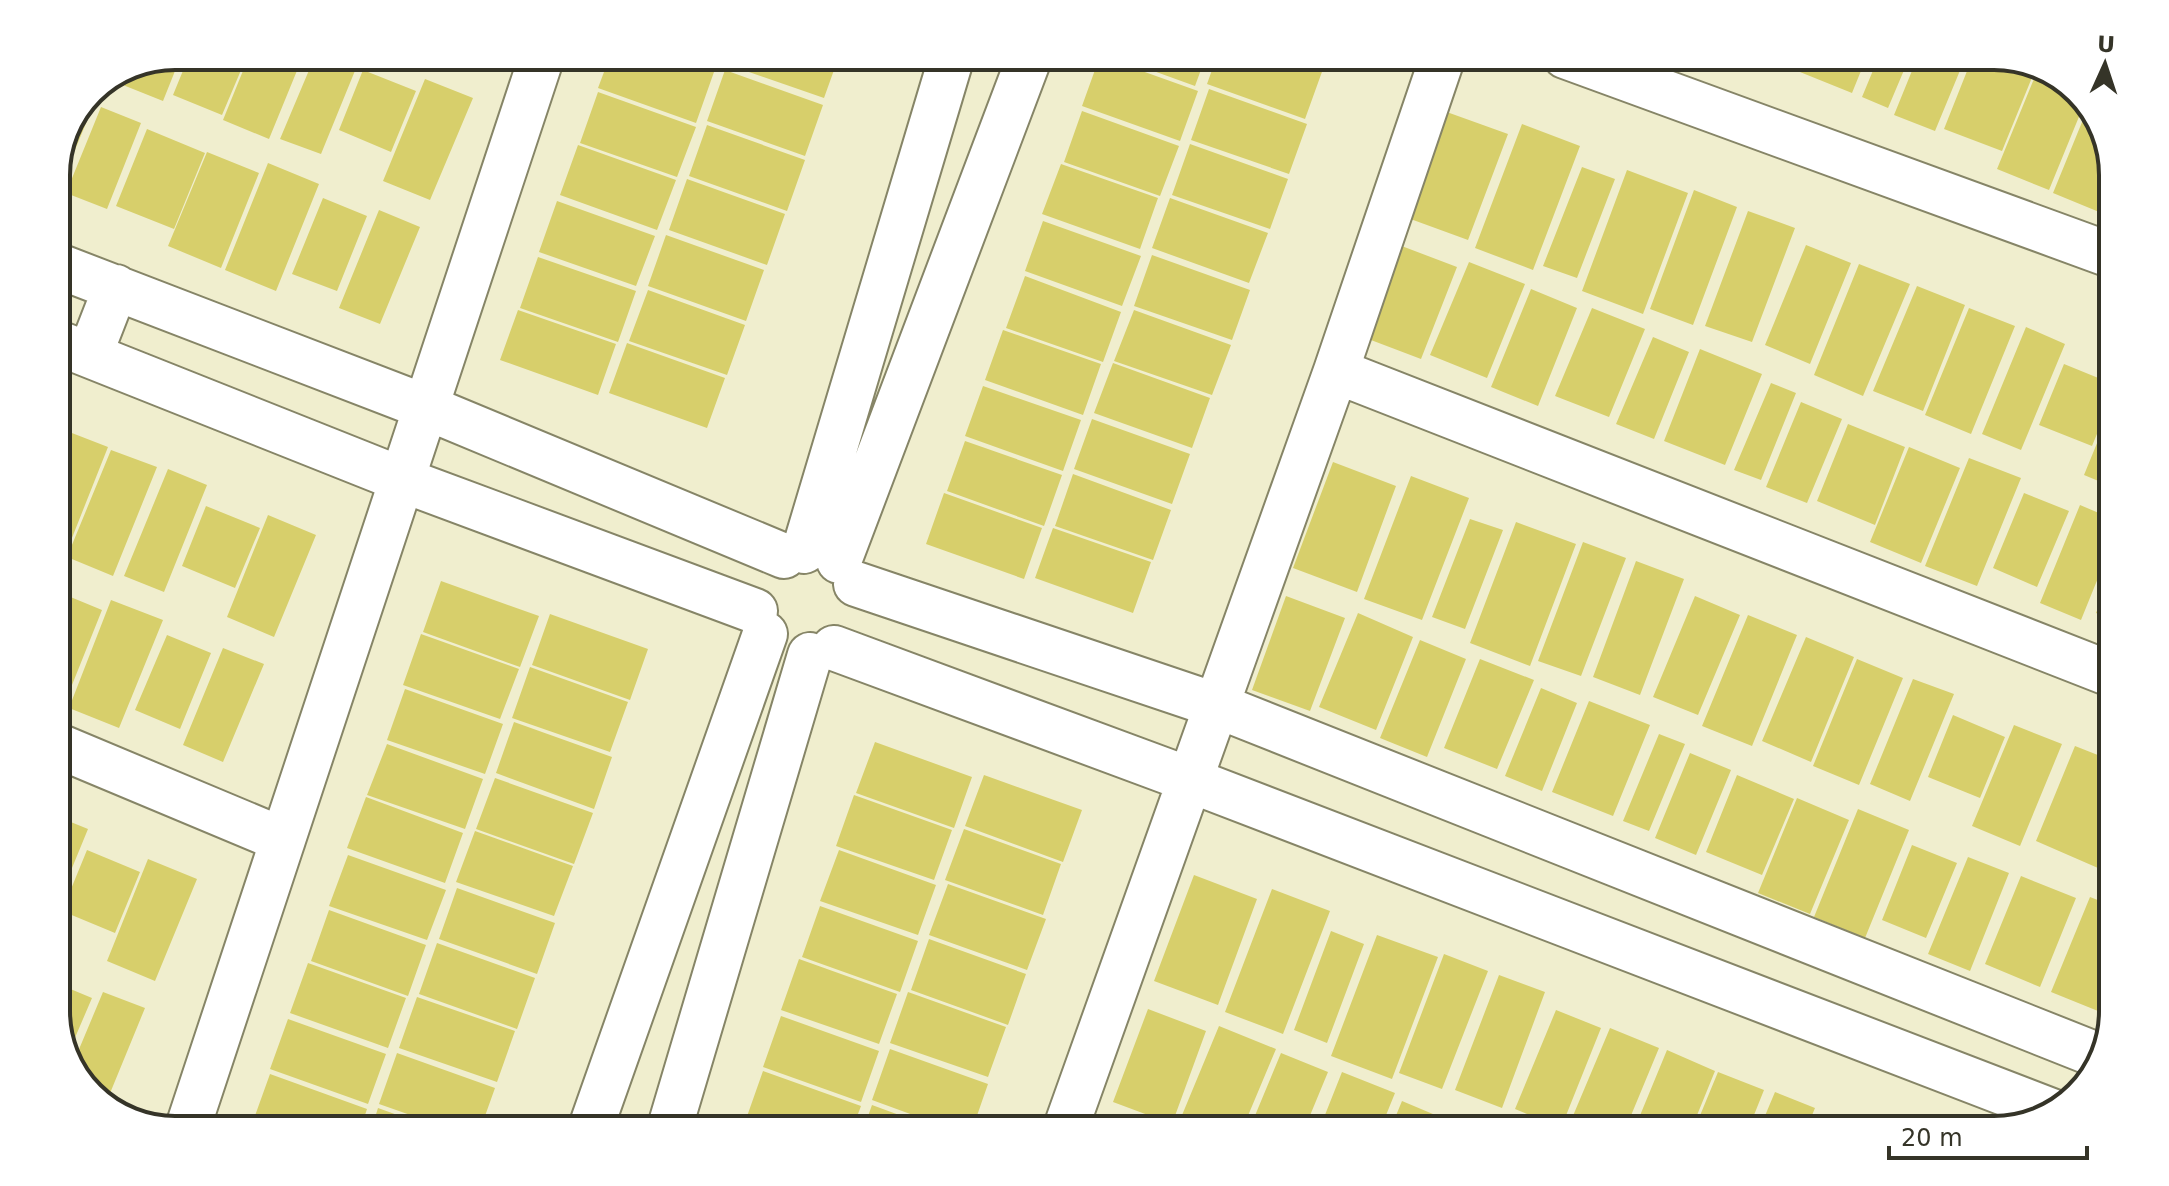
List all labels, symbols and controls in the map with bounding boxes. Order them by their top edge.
north arrow [2065,24,2145,104]
text: U [2096,32,2116,57]
scale bar [1889,1110,2087,1160]
text: 20 m [1901,1124,1963,1152]

